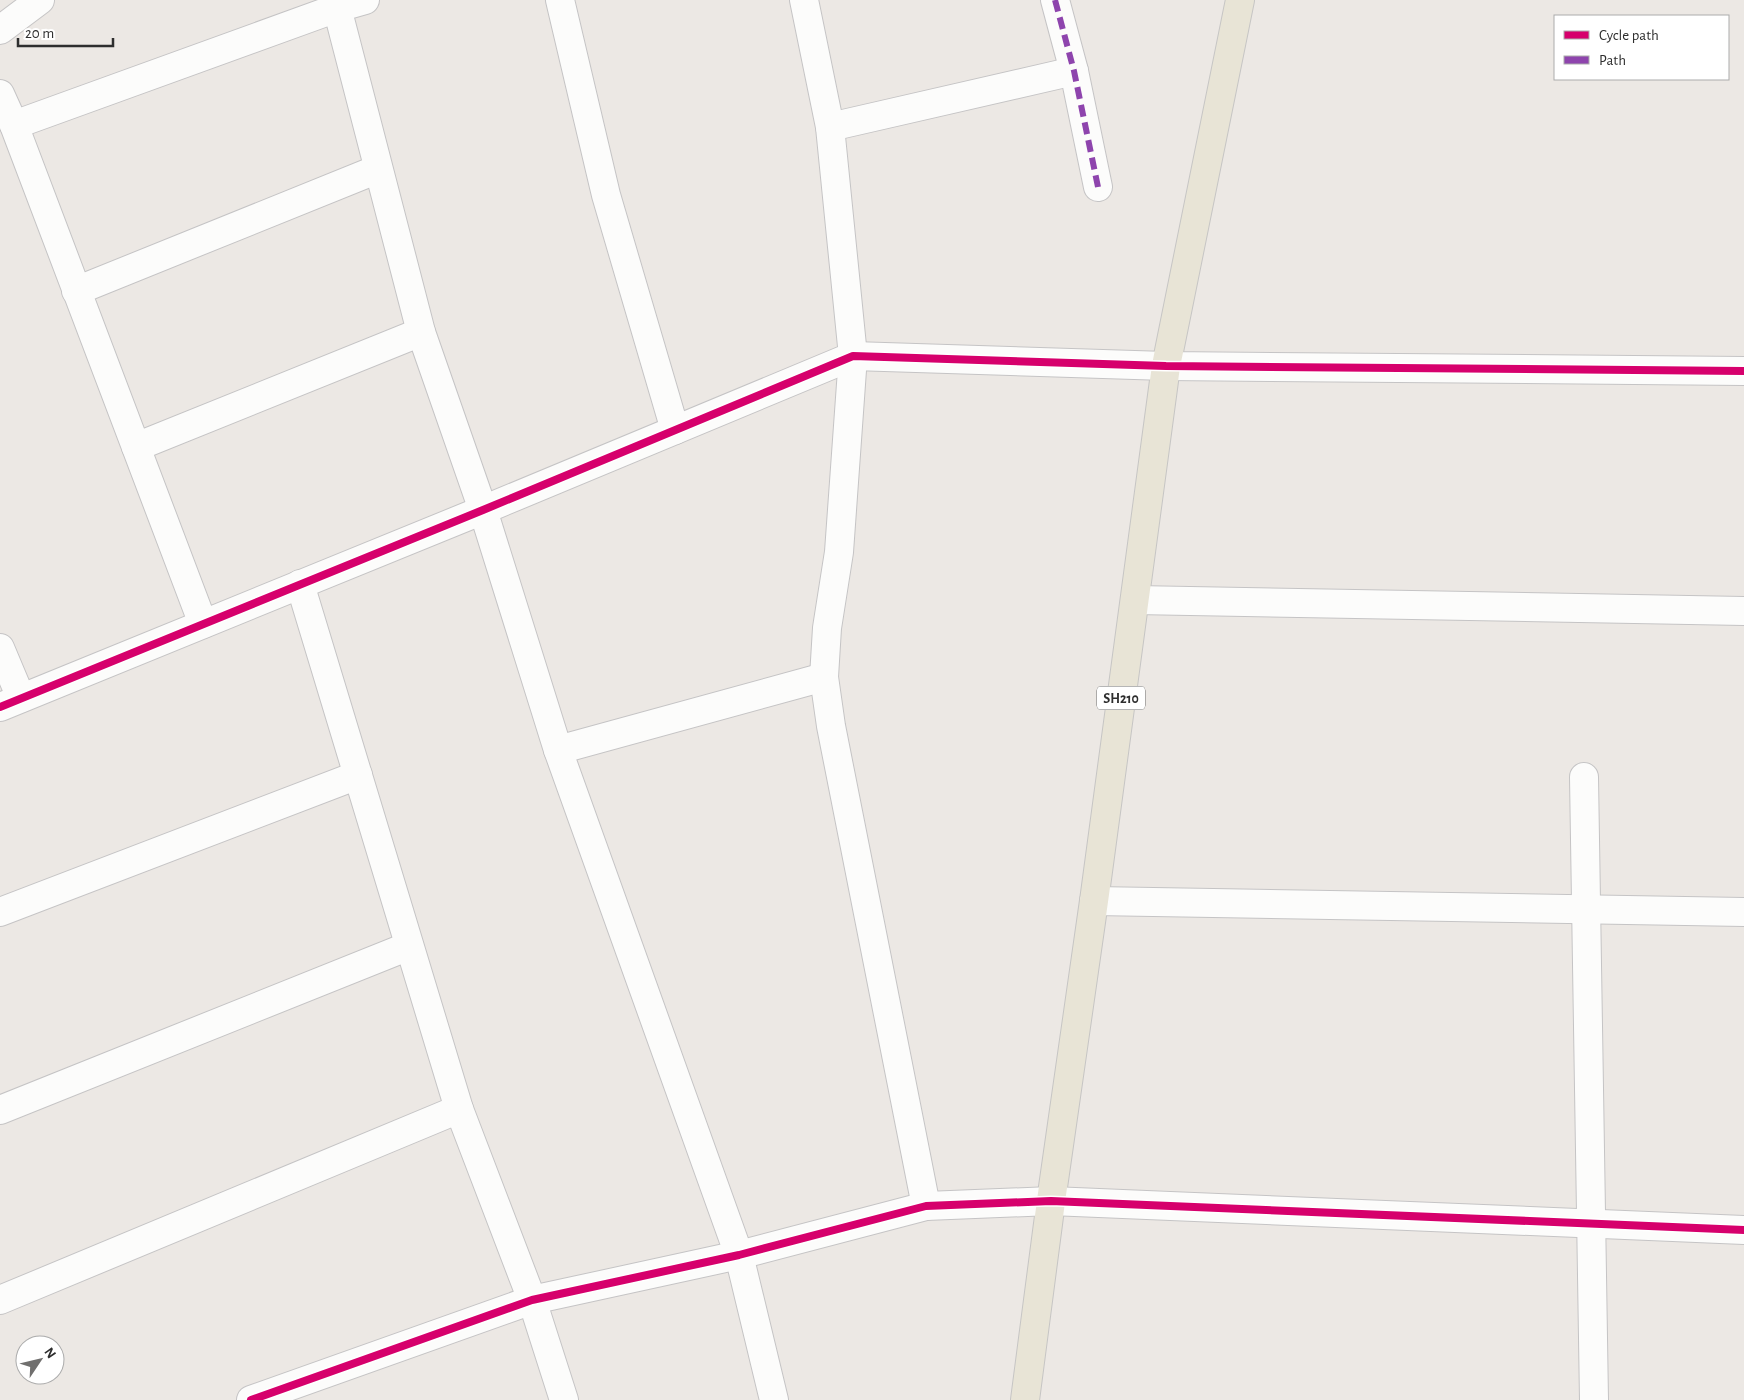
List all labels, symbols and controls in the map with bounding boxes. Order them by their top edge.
scale bar [18,15,112,47]
legend [1554,15,1729,80]
text: 20 m [25,26,54,41]
text: Cycle path [1599,28,1659,43]
text: Path [1599,53,1626,68]
road number: SH210 [1097,686,1145,710]
north arrow [15,1335,65,1385]
text: N [41,1345,58,1361]

